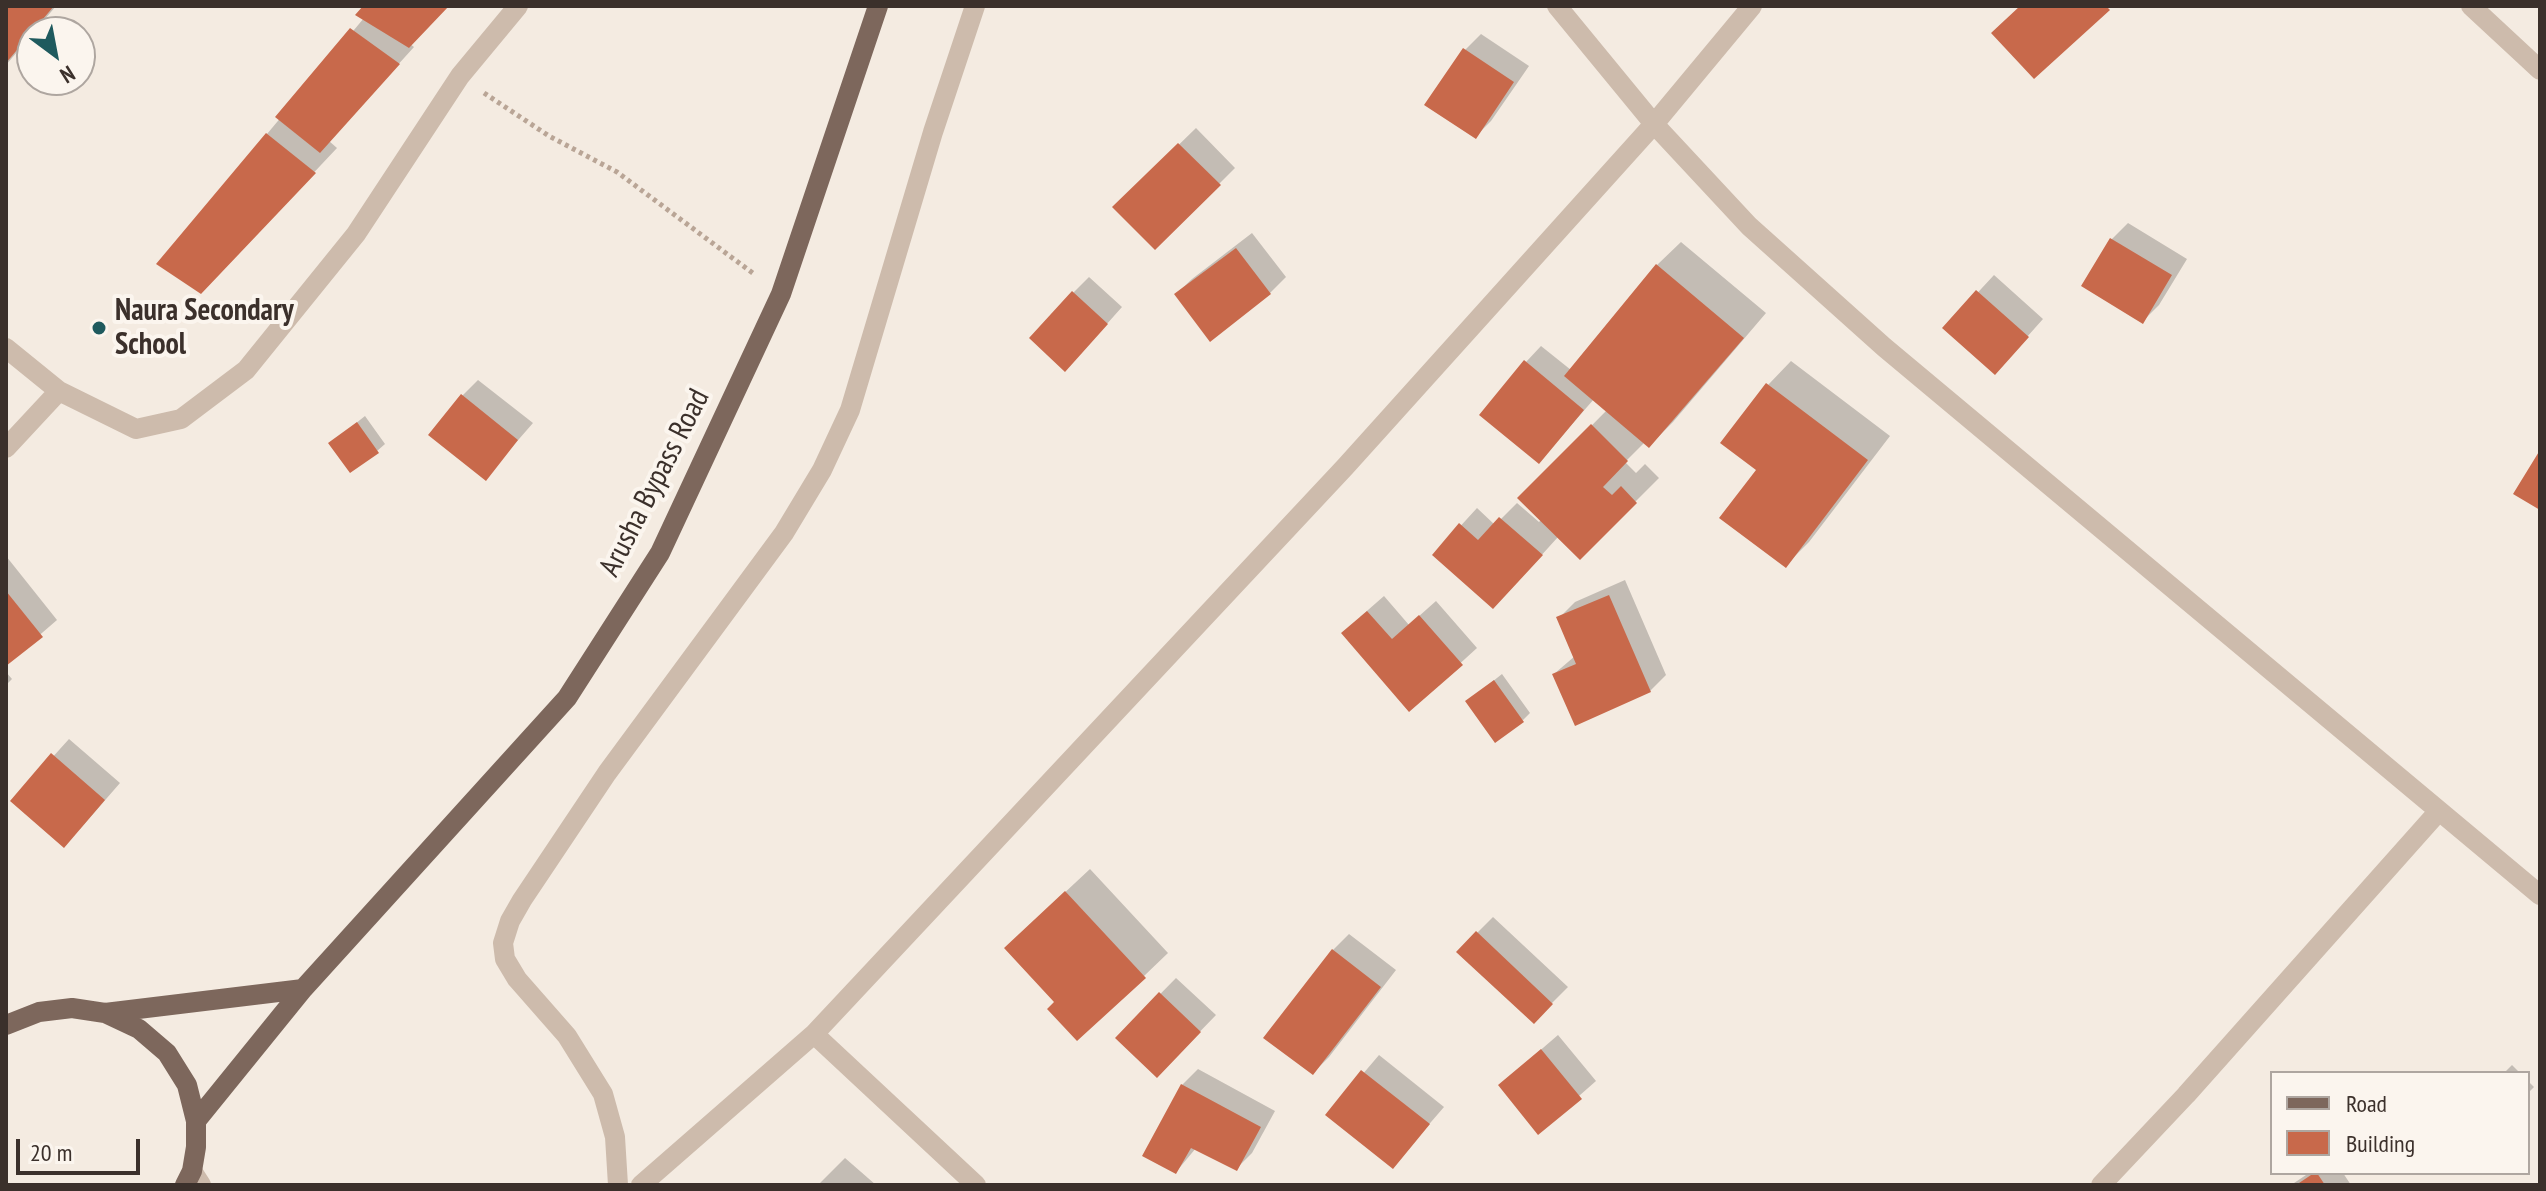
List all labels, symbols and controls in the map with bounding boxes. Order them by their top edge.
north arrow [16,16,96,96]
text: N [55,60,80,90]
place label: Naura Secondary School [115,293,294,364]
marker: Naura Secondary School [90,319,108,337]
street label: Arusha Bypass Road [592,383,718,583]
legend [2270,1071,2530,1175]
text: Road [2346,1088,2387,1119]
scale bar [20,1123,144,1173]
text: Building [2346,1128,2415,1159]
text: 20 m [30,1137,72,1168]

